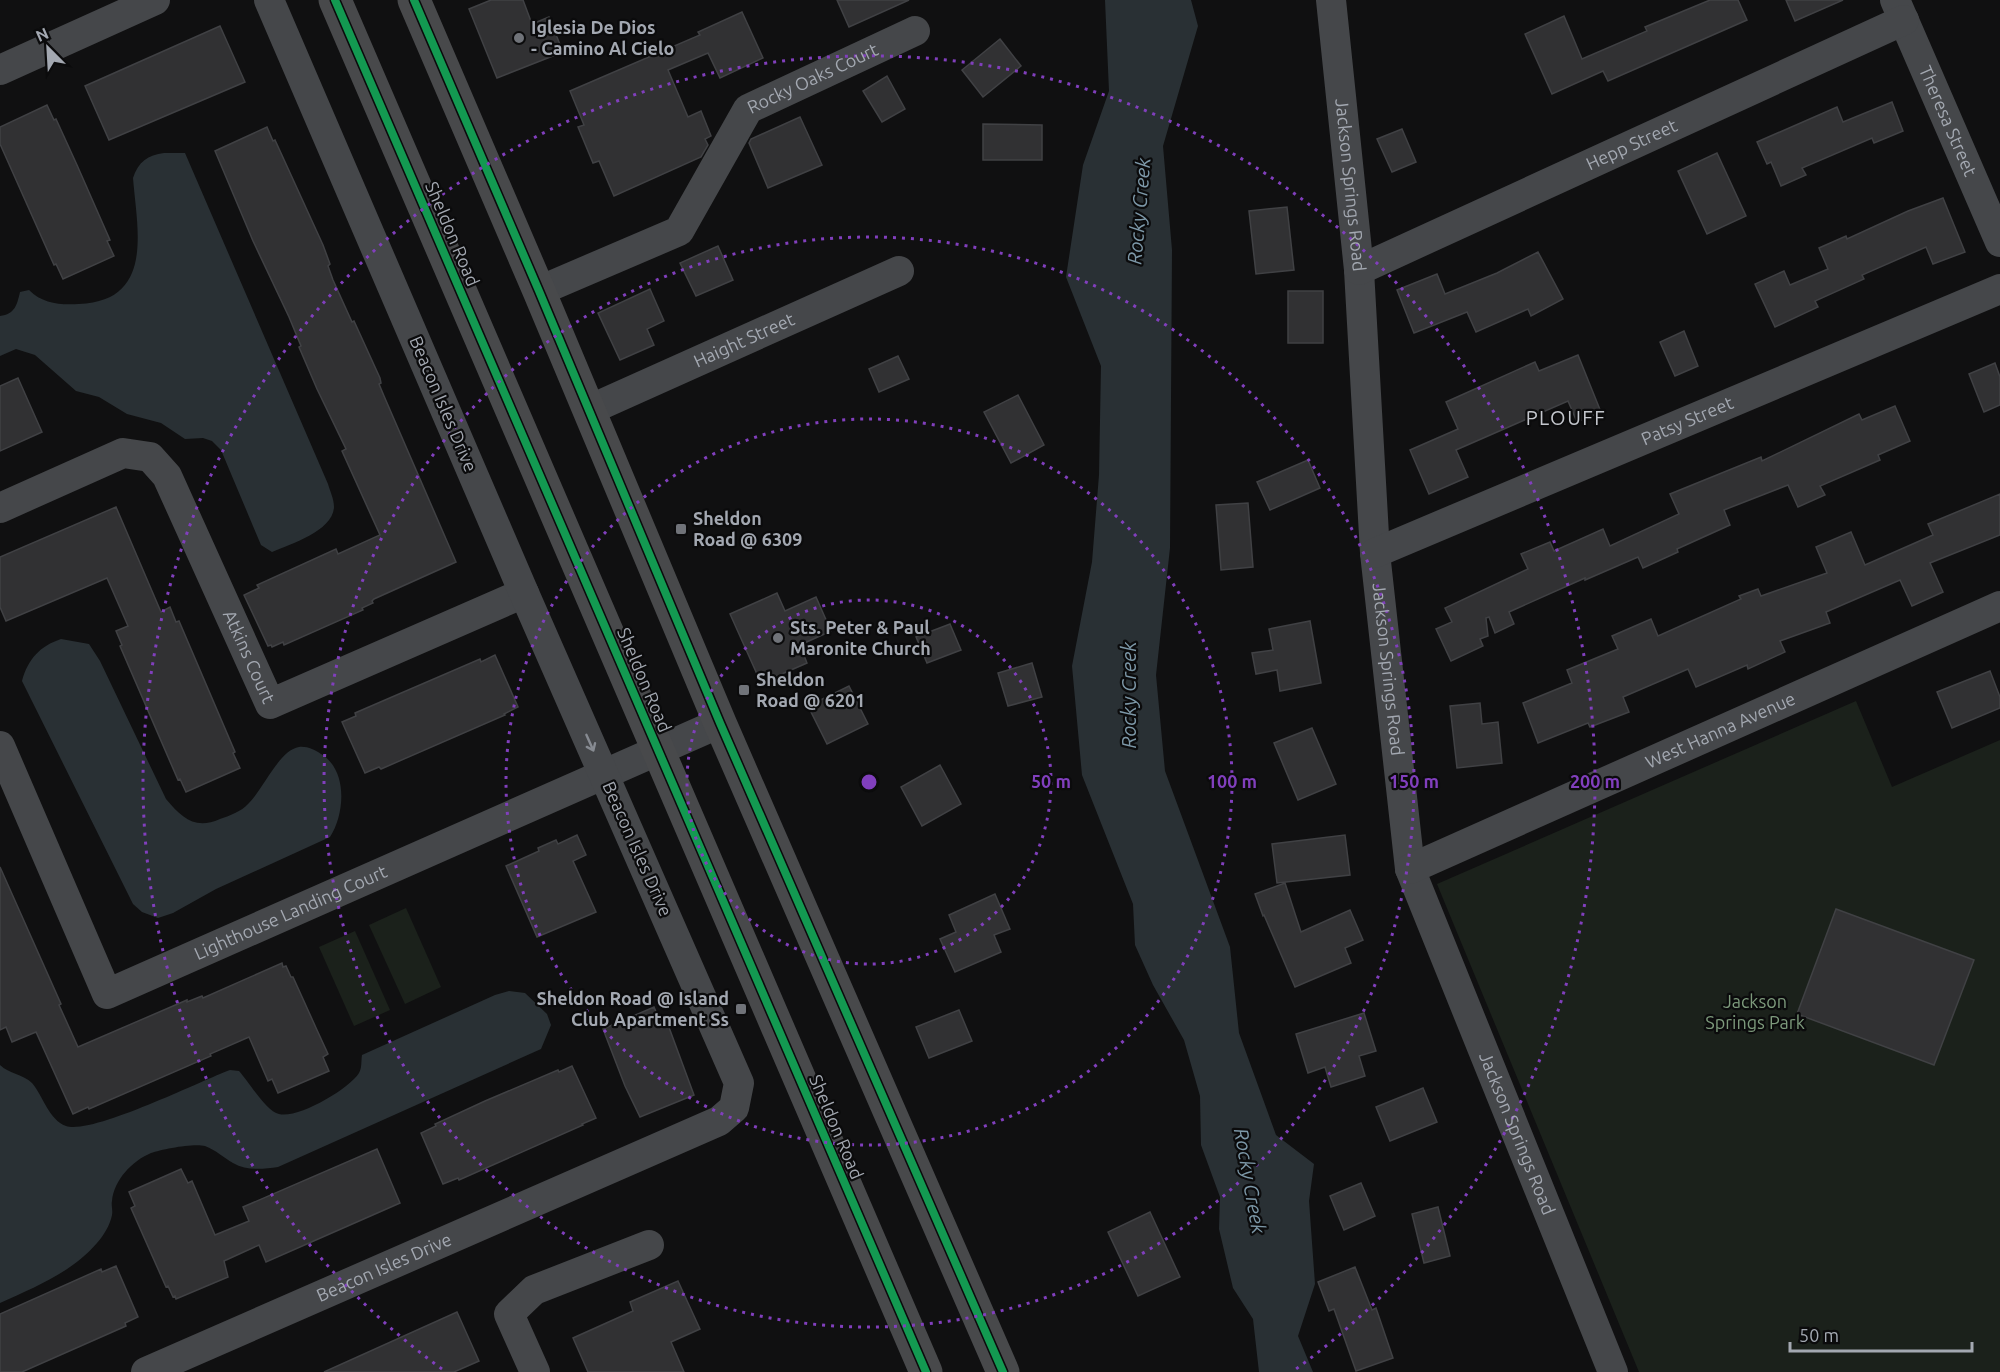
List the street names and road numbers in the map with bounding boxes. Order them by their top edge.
street label: Rocky Oaks Court [744,39,881,117]
street label: Theresa Street [1916,62,1981,179]
street label: Jackson Springs Road [1332,98,1370,272]
street label: Hepp Street [1583,114,1680,174]
street label: Sheldon Road [422,178,484,289]
street label: Haight Street [690,308,797,371]
street label: Beacon Isles Drive [406,333,482,474]
street label: Patsy Street [1638,392,1736,448]
street label: Jackson Springs Road [1369,582,1408,757]
street label: Atkins Court [220,607,279,706]
street label: Sheldon Road [614,624,676,735]
street label: West Hanna Avenue [1642,688,1798,772]
street label: Beacon Isles Drive [599,778,677,919]
street label: Lighthouse Landing Court [191,861,390,963]
street label: Jackson Springs Road [1476,1049,1559,1217]
street label: Sheldon Road [806,1071,868,1182]
street label: Beacon Isles Drive [313,1228,454,1305]

